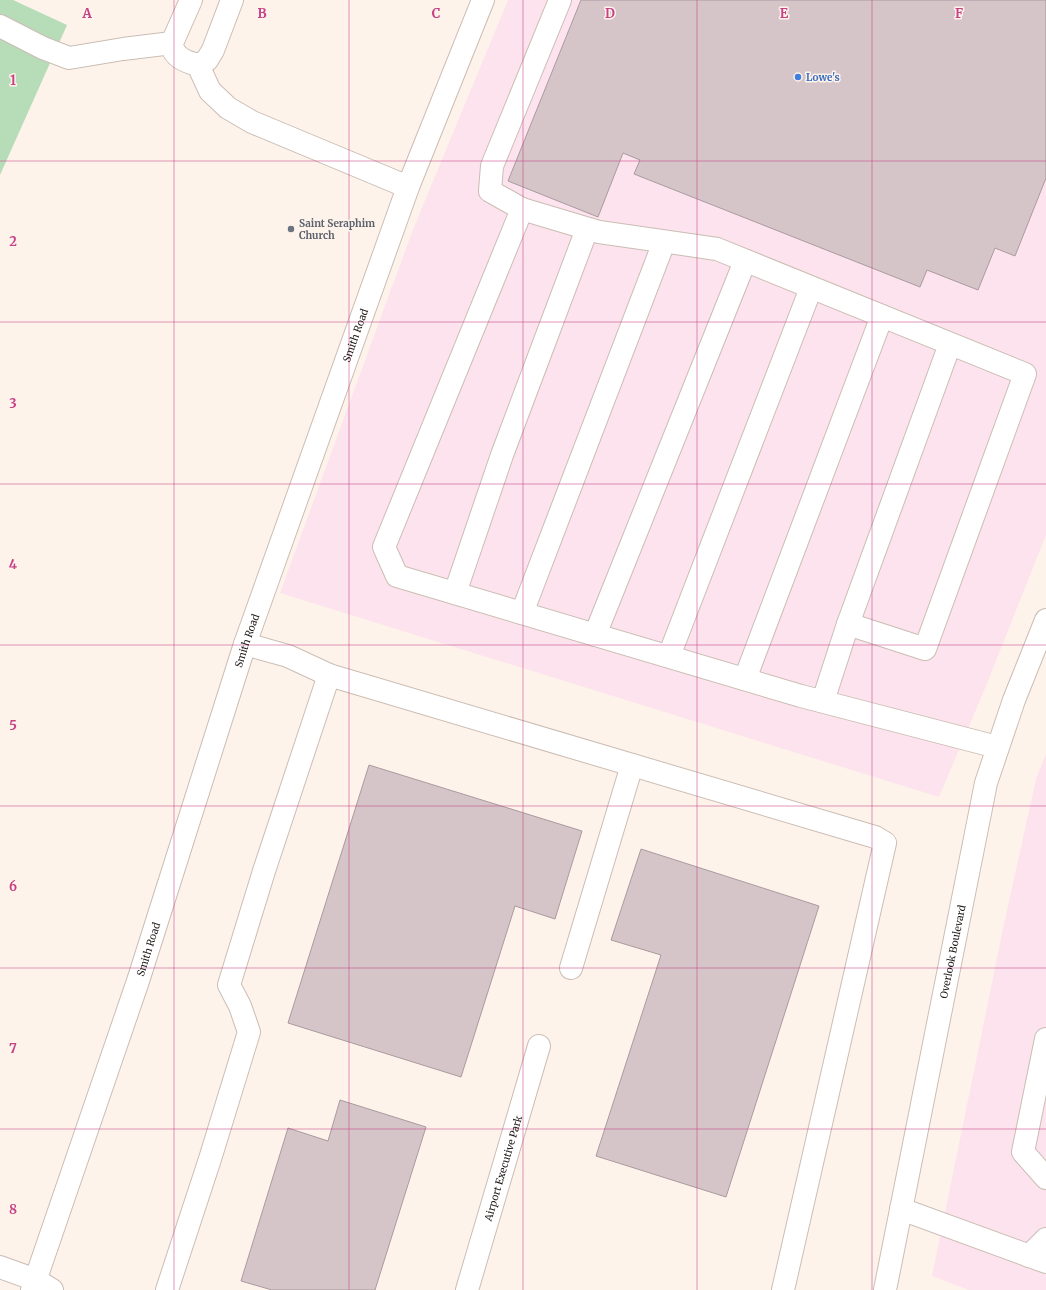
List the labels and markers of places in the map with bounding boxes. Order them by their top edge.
place label: Lowe's [806,71,840,84]
marker: Lowe's [793,72,803,82]
place label: Saint Seraphim Church [299,217,375,242]
marker: Saint Seraphim Church [286,224,296,234]

